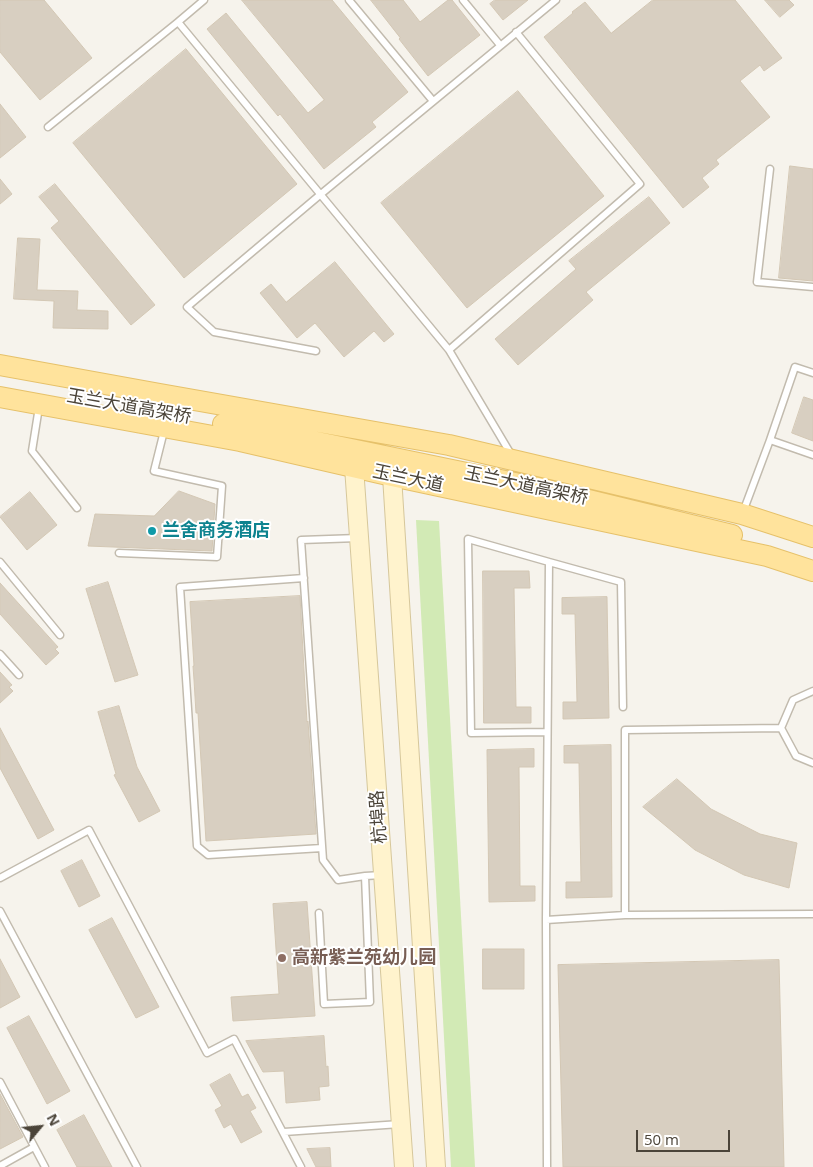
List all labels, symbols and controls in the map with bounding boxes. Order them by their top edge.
street label: 玉兰大道高架桥 [65,385,193,429]
street label: 玉兰大道 [371,461,445,497]
street label: 玉兰大道高架桥 [462,462,590,510]
place label: 兰舍商务酒店 [162,520,270,542]
marker: 兰舍商务酒店 [146,525,158,537]
street label: 杭埠路 [366,789,392,845]
place label: 高新紫兰苑幼儿园 [292,947,436,969]
marker: 高新紫兰苑幼儿园 [276,952,288,964]
north arrow [15,1102,65,1152]
text: N [43,1110,65,1129]
scale bar [638,1120,732,1152]
text: 50 m [644,1129,679,1149]

